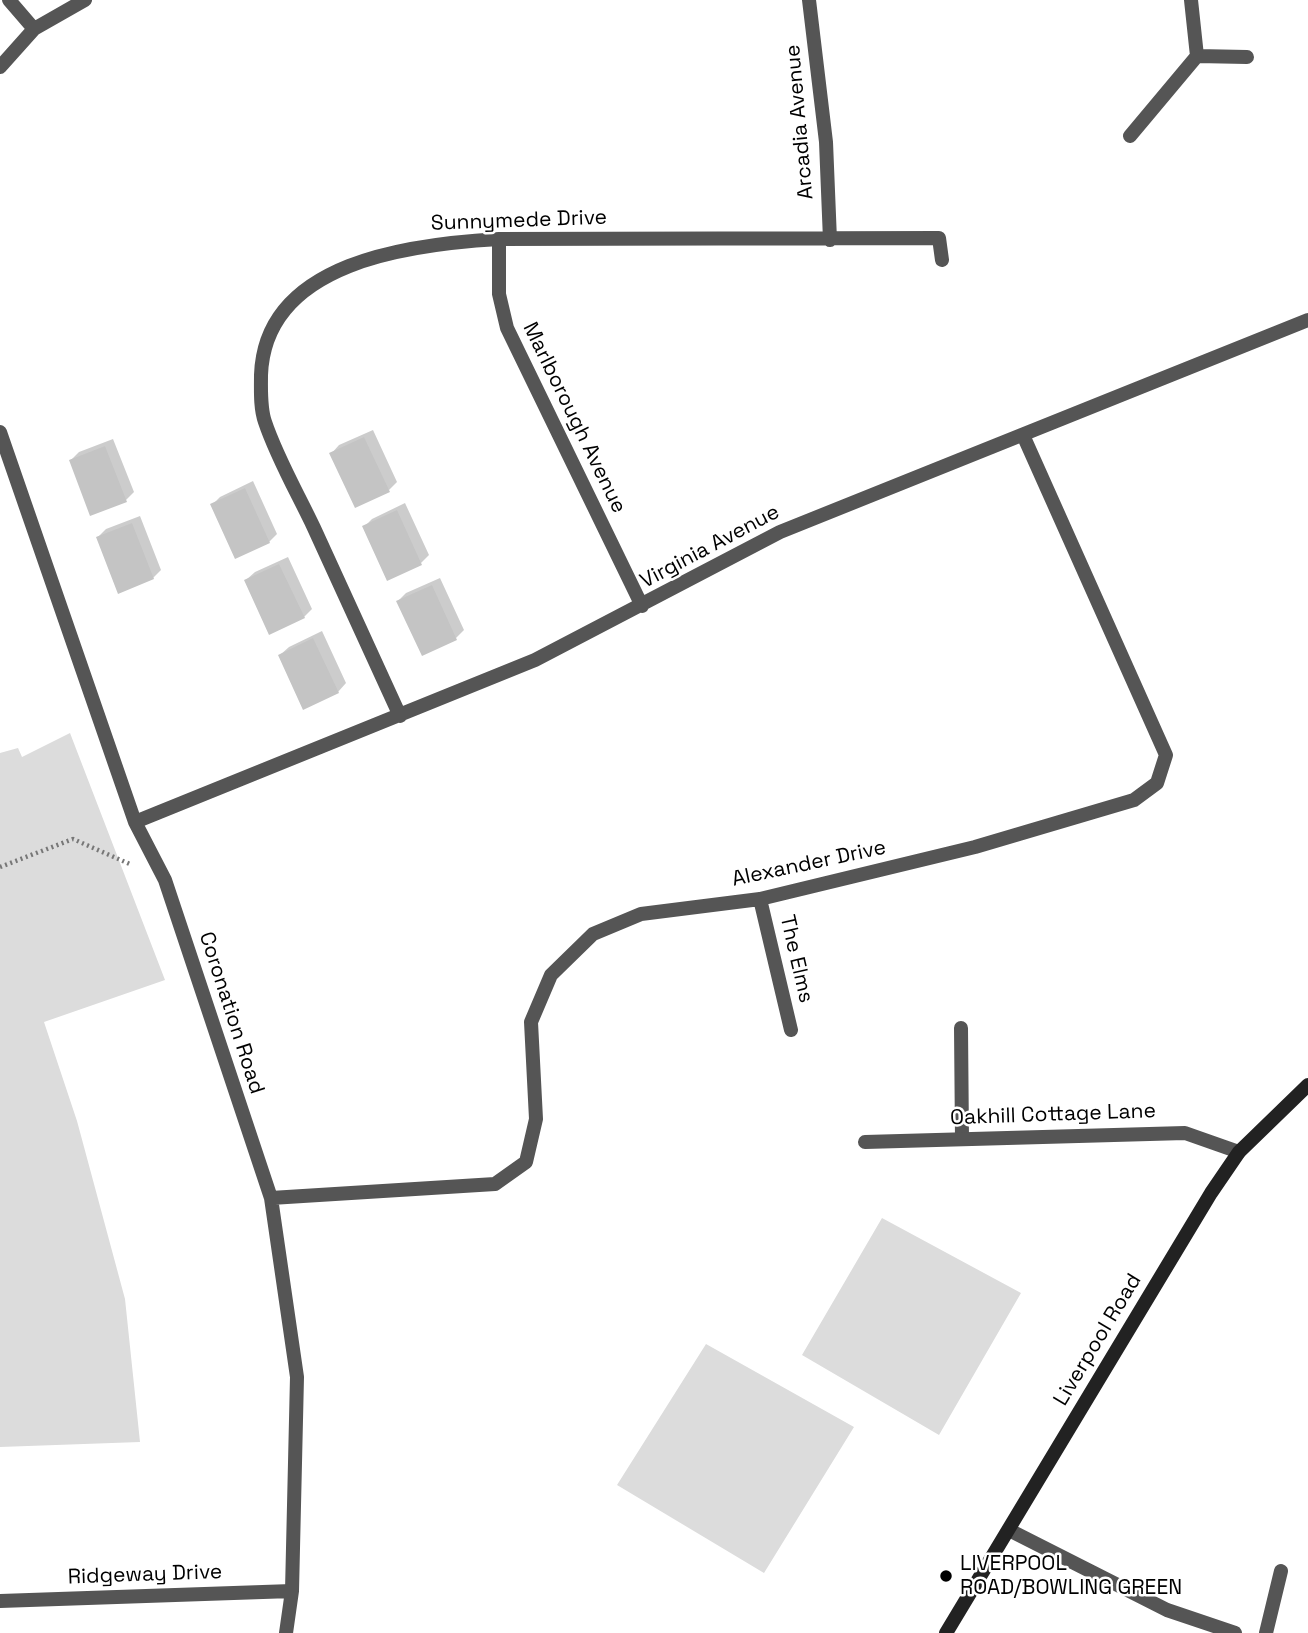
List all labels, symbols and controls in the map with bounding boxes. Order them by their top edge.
street label: Arcadia Avenue [781,43,819,201]
street label: Sunnymede Drive [430,205,608,237]
street label: Marlborough Avenue [517,319,631,517]
street label: Virginia Avenue [636,500,784,594]
street label: Alexander Drive [730,835,888,893]
street label: The Elms [774,913,818,1005]
street label: Coronation Road [193,929,269,1097]
street label: Oakhill Cottage Lane [950,1099,1156,1131]
street label: Liverpool Road [1049,1269,1147,1411]
place label: LIVERPOOL ROAD/BOWLING GREEN [960,1551,1182,1601]
street label: Ridgeway Drive [67,1560,223,1590]
marker: LIVERPOOL ROAD/BOWLING GREEN [938,1568,954,1584]

